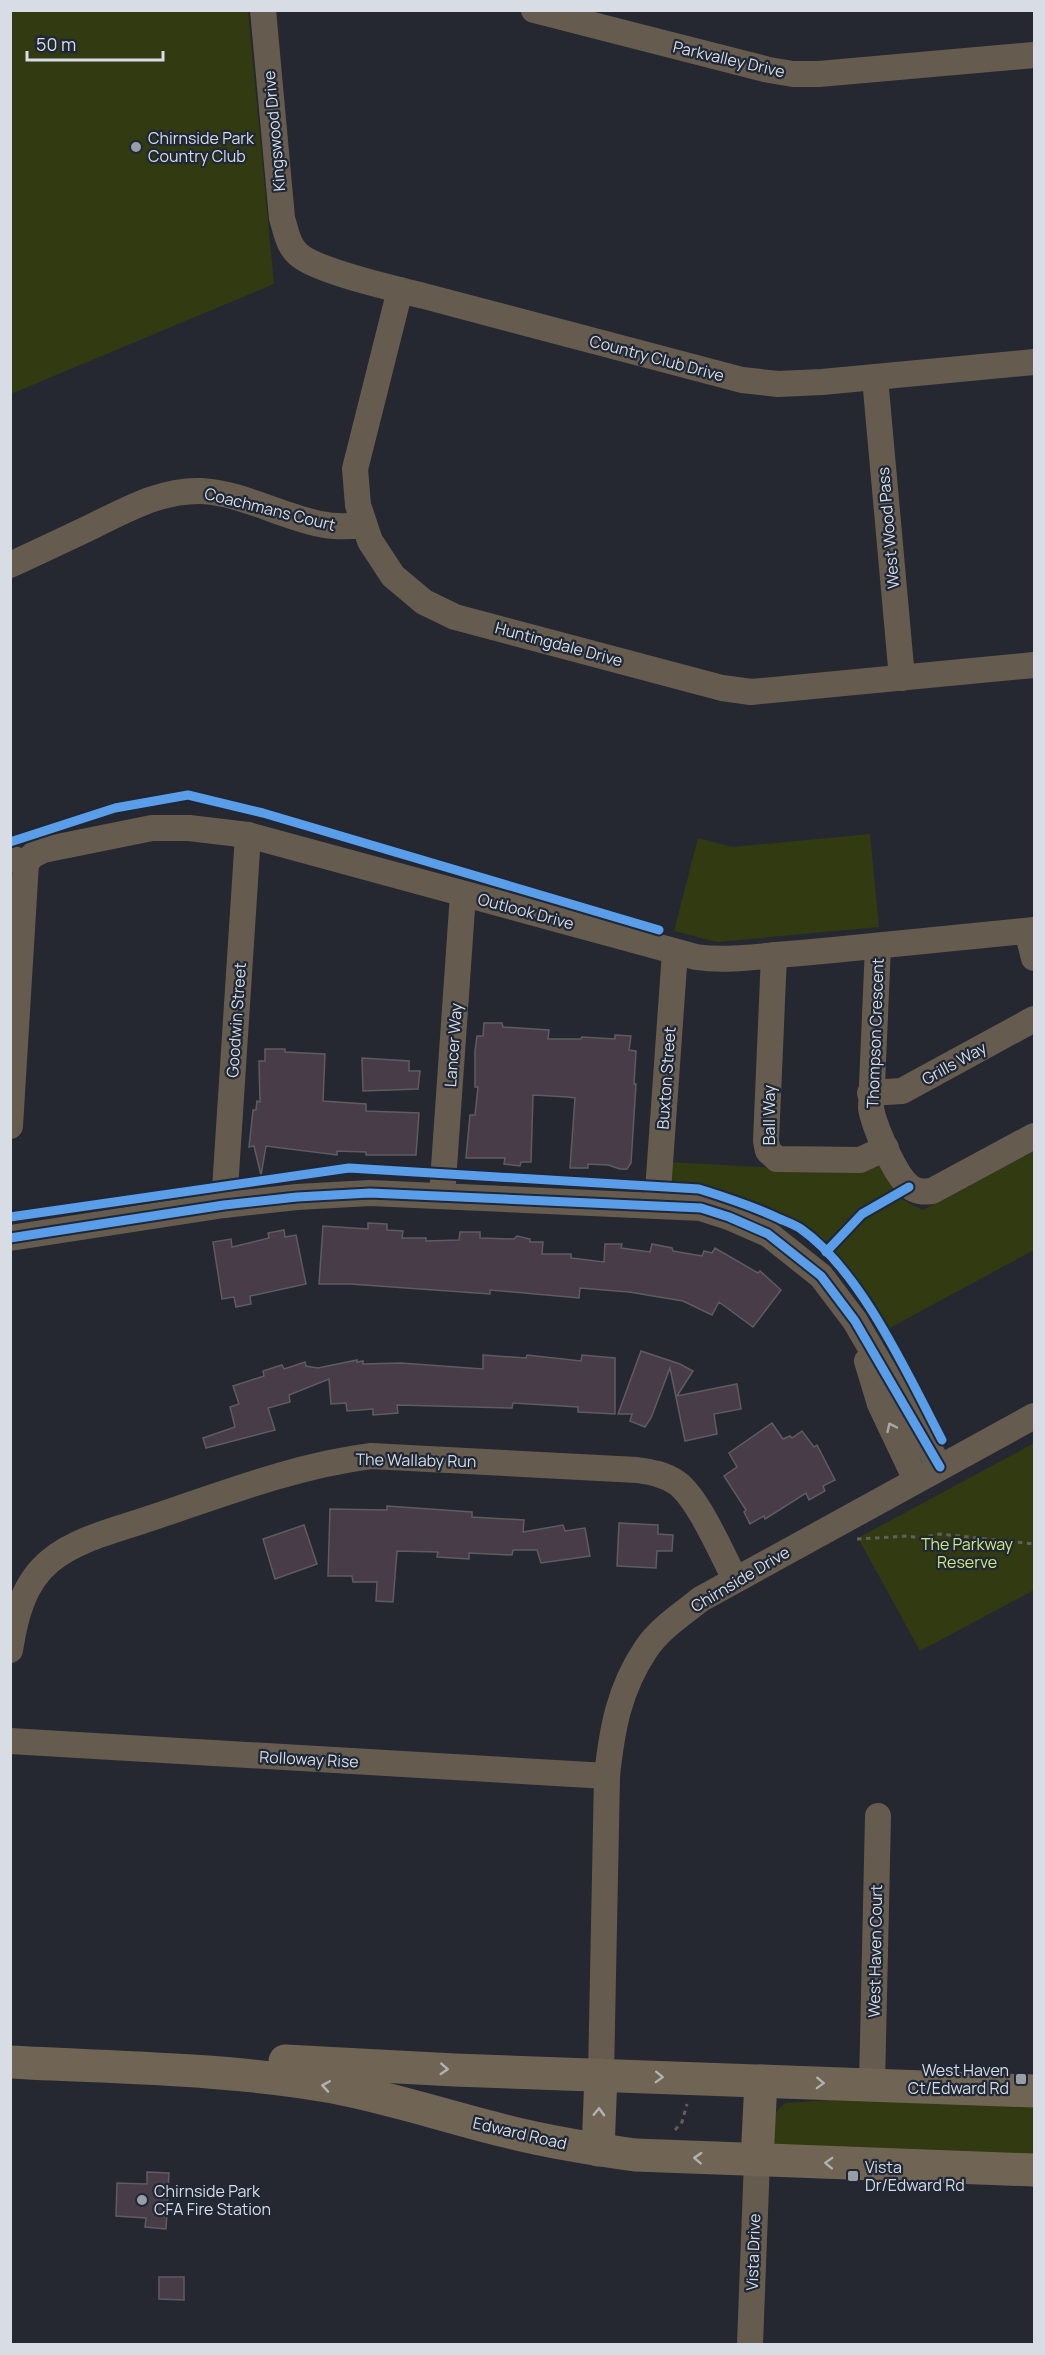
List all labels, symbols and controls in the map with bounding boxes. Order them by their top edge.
scale bar [27,24,164,62]
text: 50 m [36,32,76,56]
street label: Parkvalley Drive [671,35,787,83]
street label: Kingswood Drive [258,70,290,192]
place label: Chirnside Park Country Club [148,127,255,167]
marker: Chirnside Park Country Club [129,140,143,154]
street label: Country Club Drive [587,329,727,387]
street label: West Wood Pass [872,466,904,590]
street label: Coachmans Court [202,482,338,536]
street label: Huntingdale Drive [493,616,625,672]
street label: Outlook Drive [475,888,577,934]
street label: Thompson Crescent [861,957,889,1109]
street label: Goodwin Street [221,962,251,1078]
street label: Lancer Way [439,1002,467,1088]
street label: Buxton Street [651,1026,681,1130]
street label: Grills Way [918,1036,991,1090]
street label: Ball Way [758,1084,780,1145]
one-way arrow [886,1422,898,1433]
street label: The Wallaby Run [355,1448,477,1472]
park label: The Parkway Reserve [921,1533,1014,1573]
street label: Chirnside Drive [687,1541,793,1617]
street label: Rolloway Rise [259,1745,359,1773]
street label: West Haven Court [863,1884,887,2018]
place label: West Haven Ct/Edward Rd [908,2059,1009,2099]
one-way arrow [439,2063,448,2076]
one-way arrow [655,2070,664,2083]
marker: West Haven Ct/Edward Rd [1014,2072,1028,2086]
one-way arrow [815,2076,824,2089]
one-way arrow [322,2081,331,2093]
one-way arrow [593,2108,606,2117]
street label: Edward Road [471,2112,569,2154]
one-way arrow [694,2151,703,2164]
one-way arrow [825,2156,834,2169]
place label: Vista Dr/Edward Rd [865,2156,965,2196]
marker: Vista Dr/Edward Rd [846,2169,860,2183]
place label: Chirnside Park CFA Fire Station [154,2180,271,2220]
marker: Chirnside Park CFA Fire Station [135,2193,149,2207]
street label: Vista Drive [741,2213,765,2291]

